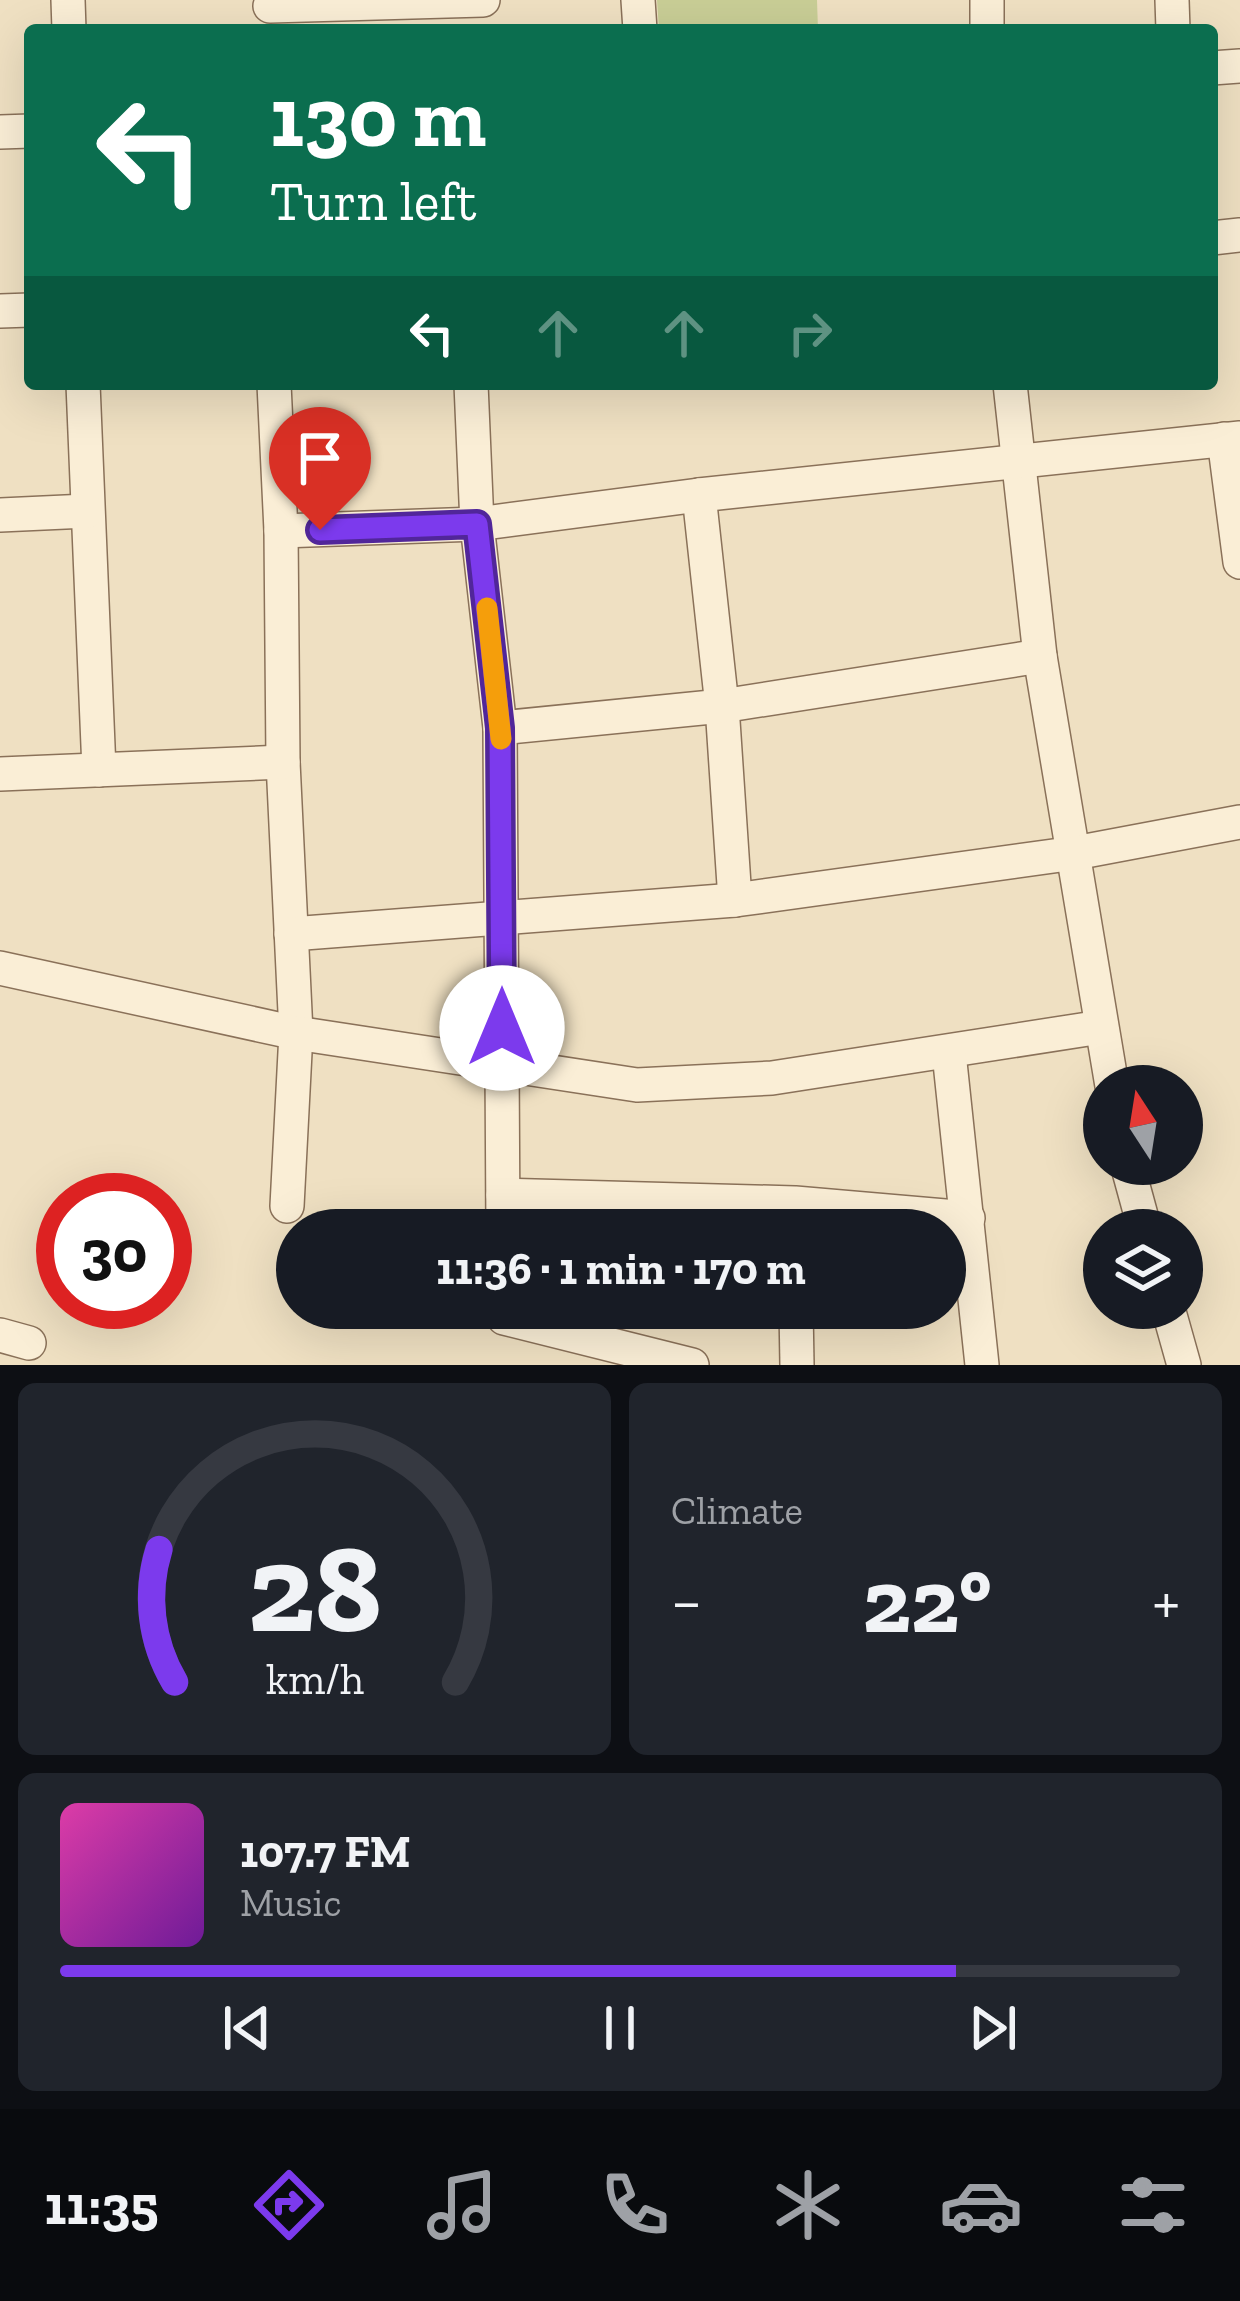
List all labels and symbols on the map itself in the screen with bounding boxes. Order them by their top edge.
pin [269,407,371,530]
position arrow [439,965,565,1091]
north arrow [1083,1065,1203,1185]
speed limit sign: 30 [36,1173,192,1329]

